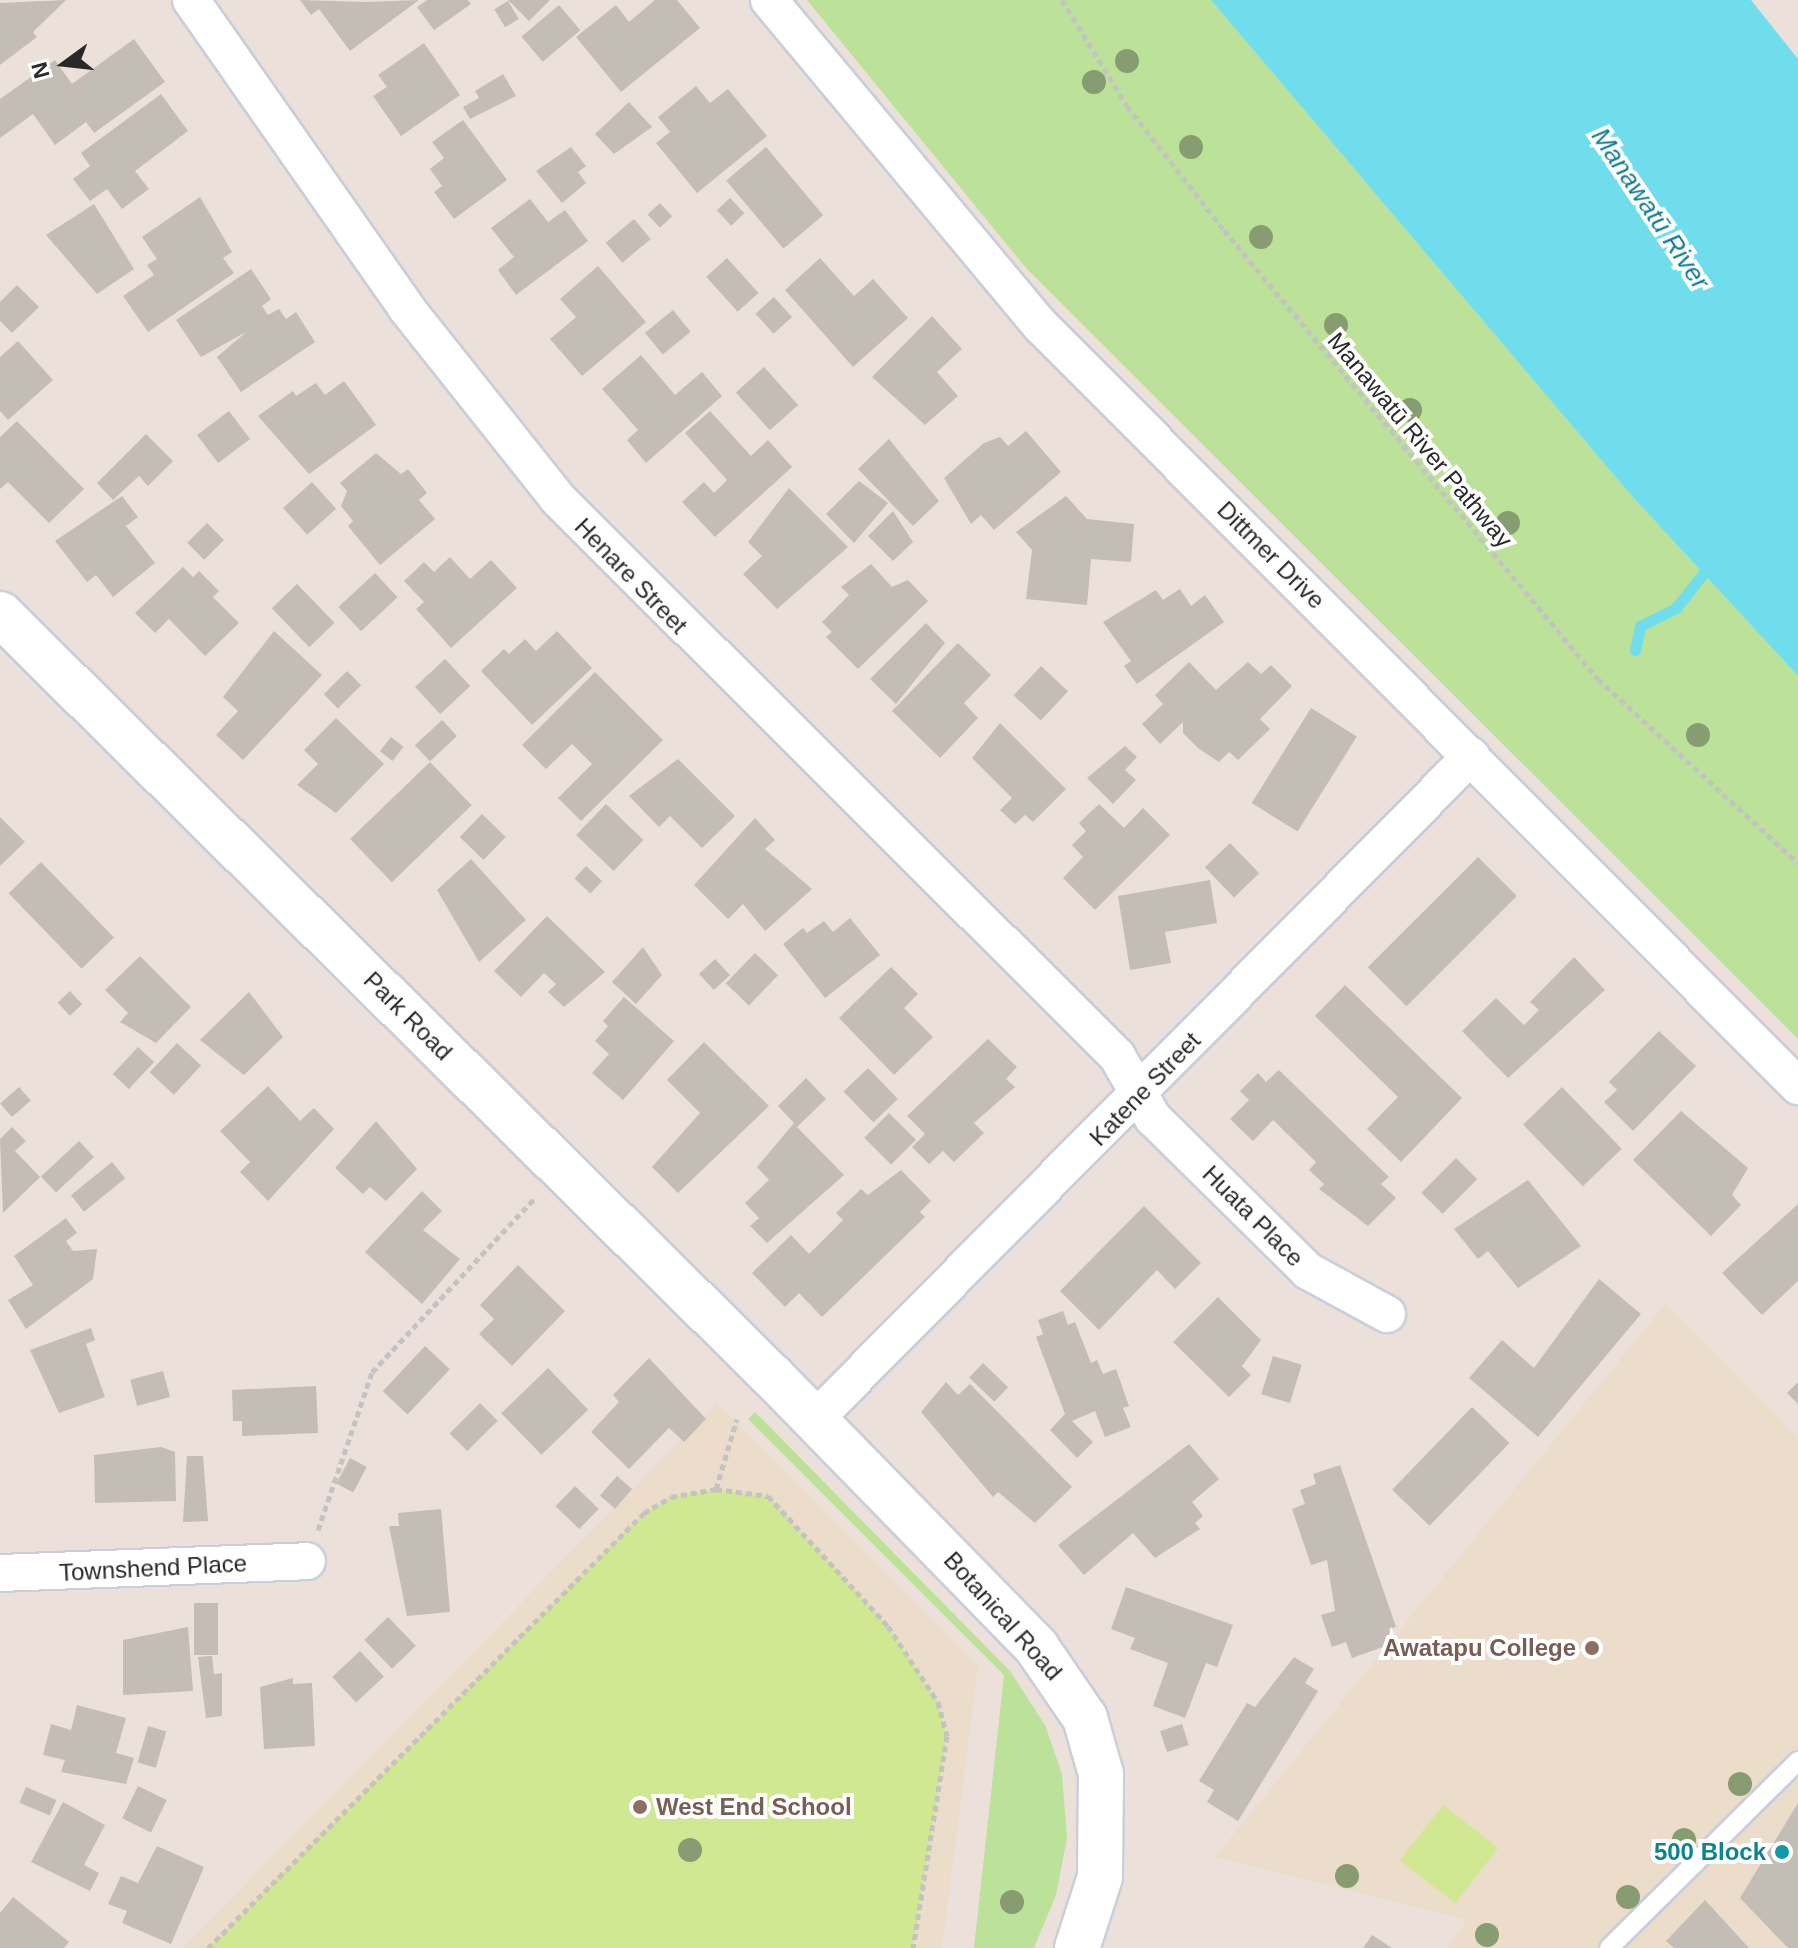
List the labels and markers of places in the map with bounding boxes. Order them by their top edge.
place label: Awatapu College [1383,1634,1576,1662]
marker: Awatapu College [1583,1639,1601,1657]
place label: West End School [656,1793,852,1821]
marker: West End School [631,1798,649,1816]
place label: 500 Block [1654,1838,1766,1866]
marker: 500 Block [1773,1843,1791,1861]

